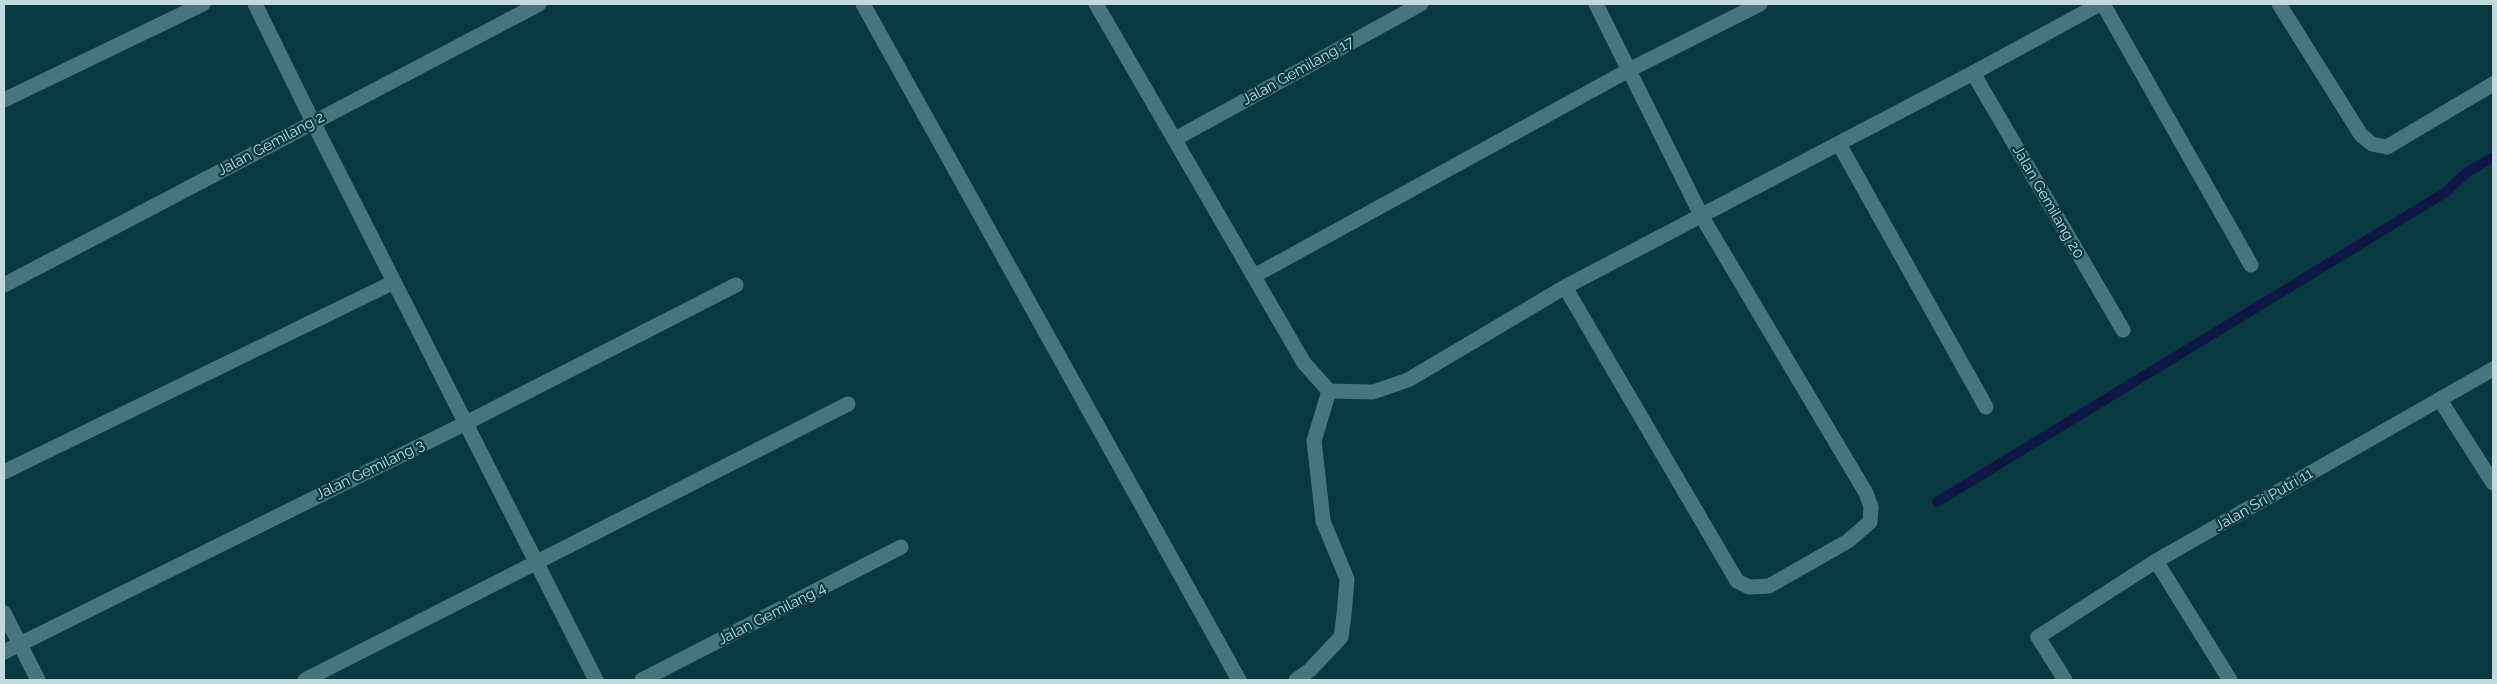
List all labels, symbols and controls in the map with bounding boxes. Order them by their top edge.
street label: Jalan Gemilang 17 [1239,33,1357,109]
street label: Jalan Gemilang 2 [214,108,328,180]
street label: Jalan Gemilang 20 [2008,142,2088,262]
street label: Jalan Gemilang 3 [313,436,427,504]
street label: Jalan Sri Putri 11 [2212,465,2316,535]
street label: Jalan Gemilang 4 [715,579,829,649]

